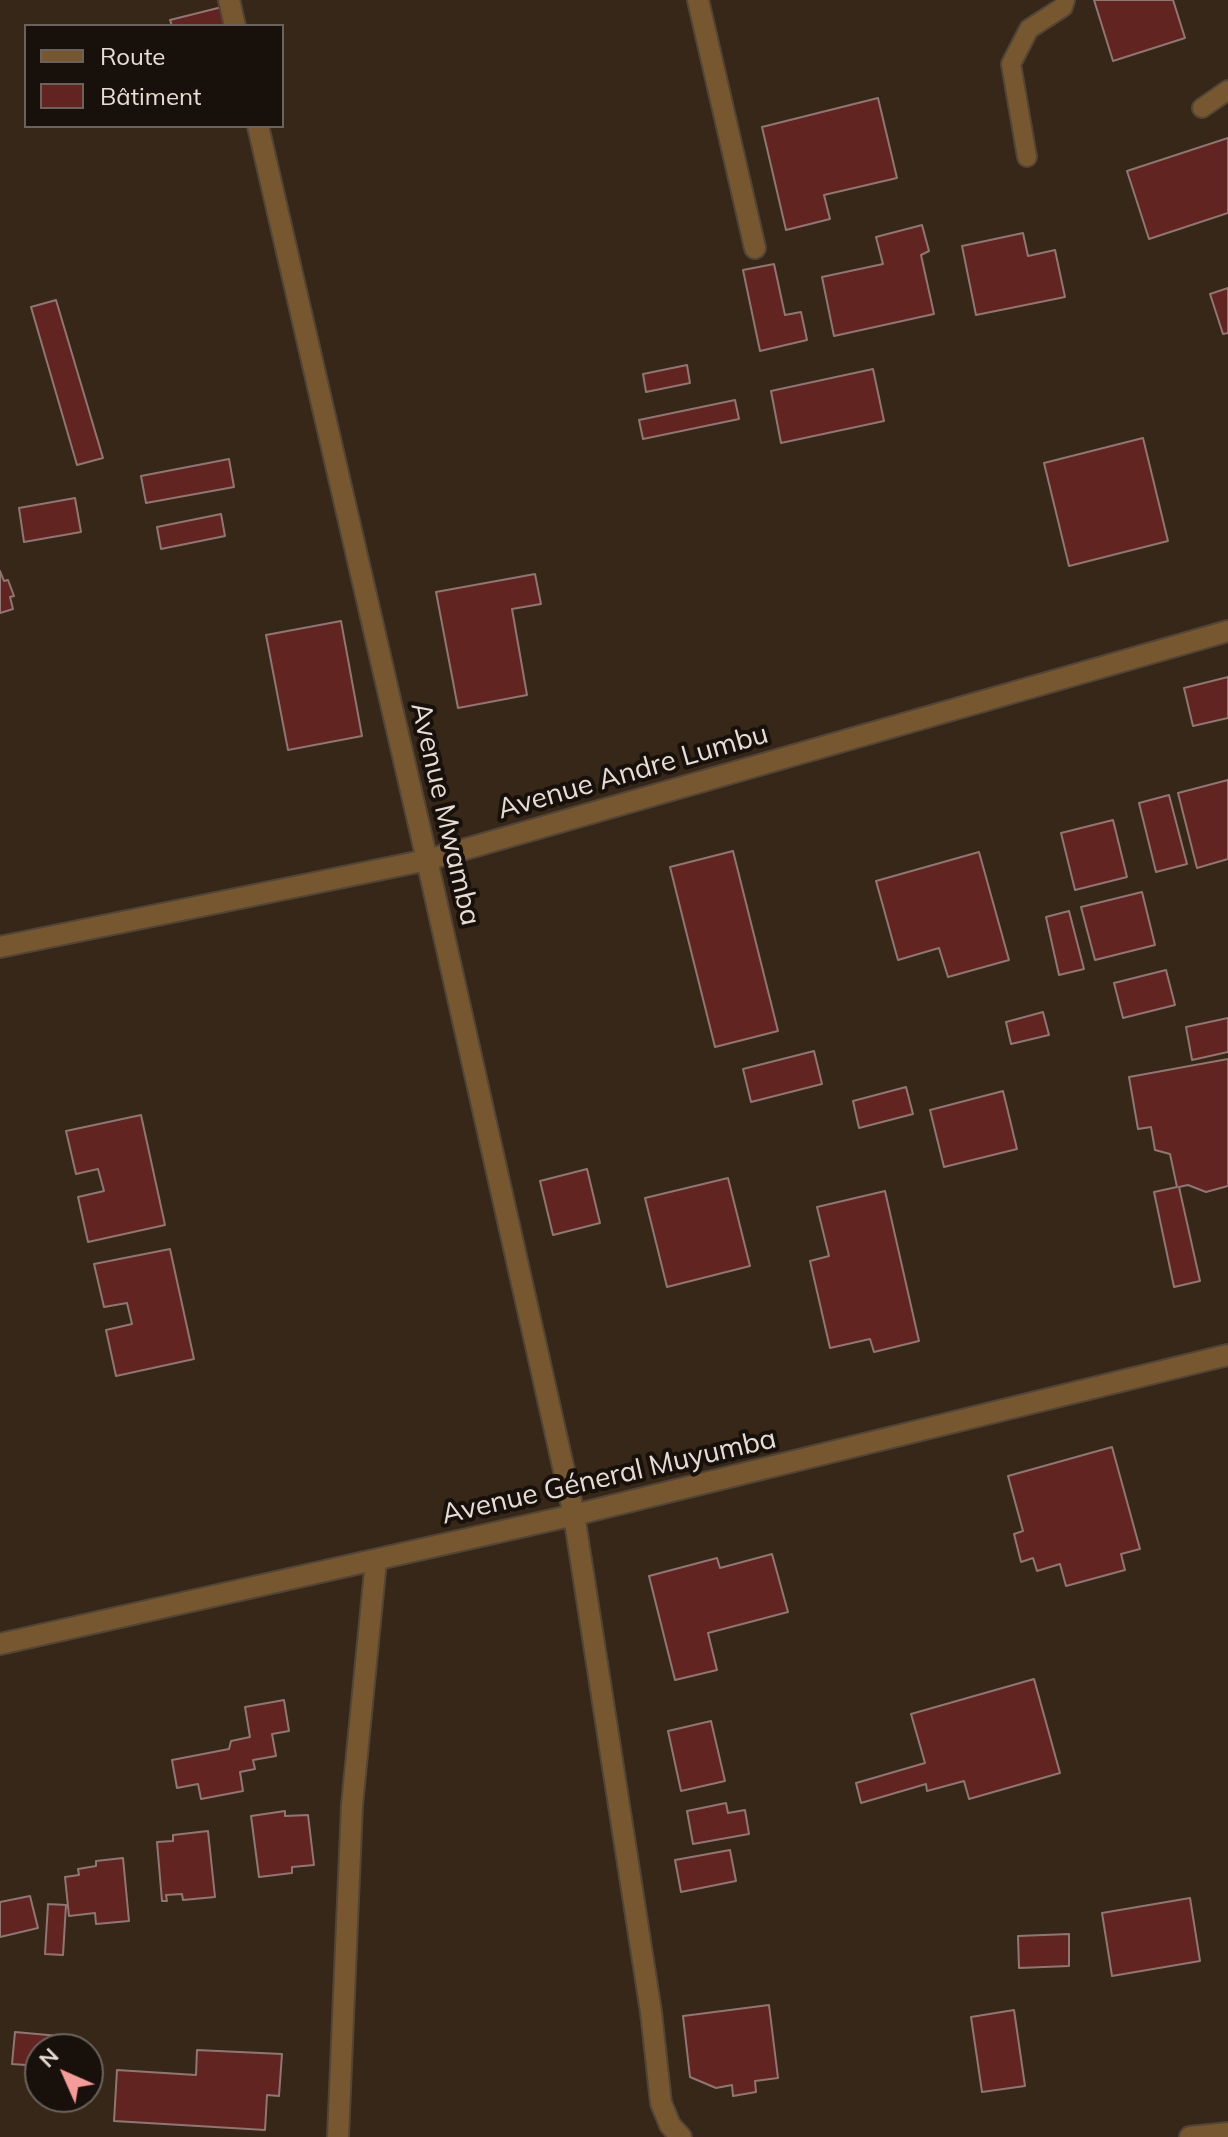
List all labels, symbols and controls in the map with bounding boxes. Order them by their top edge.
legend [24,24,284,128]
text: Route [100,41,165,71]
text: Bâtiment [100,81,201,111]
street label: Avenue Mwamba [403,699,487,929]
street label: Avenue Andre Lumbu [494,717,772,827]
street label: Avenue Géneral Muyumba [438,1422,780,1532]
north arrow [24,2033,104,2113]
text: N [33,2042,64,2073]

